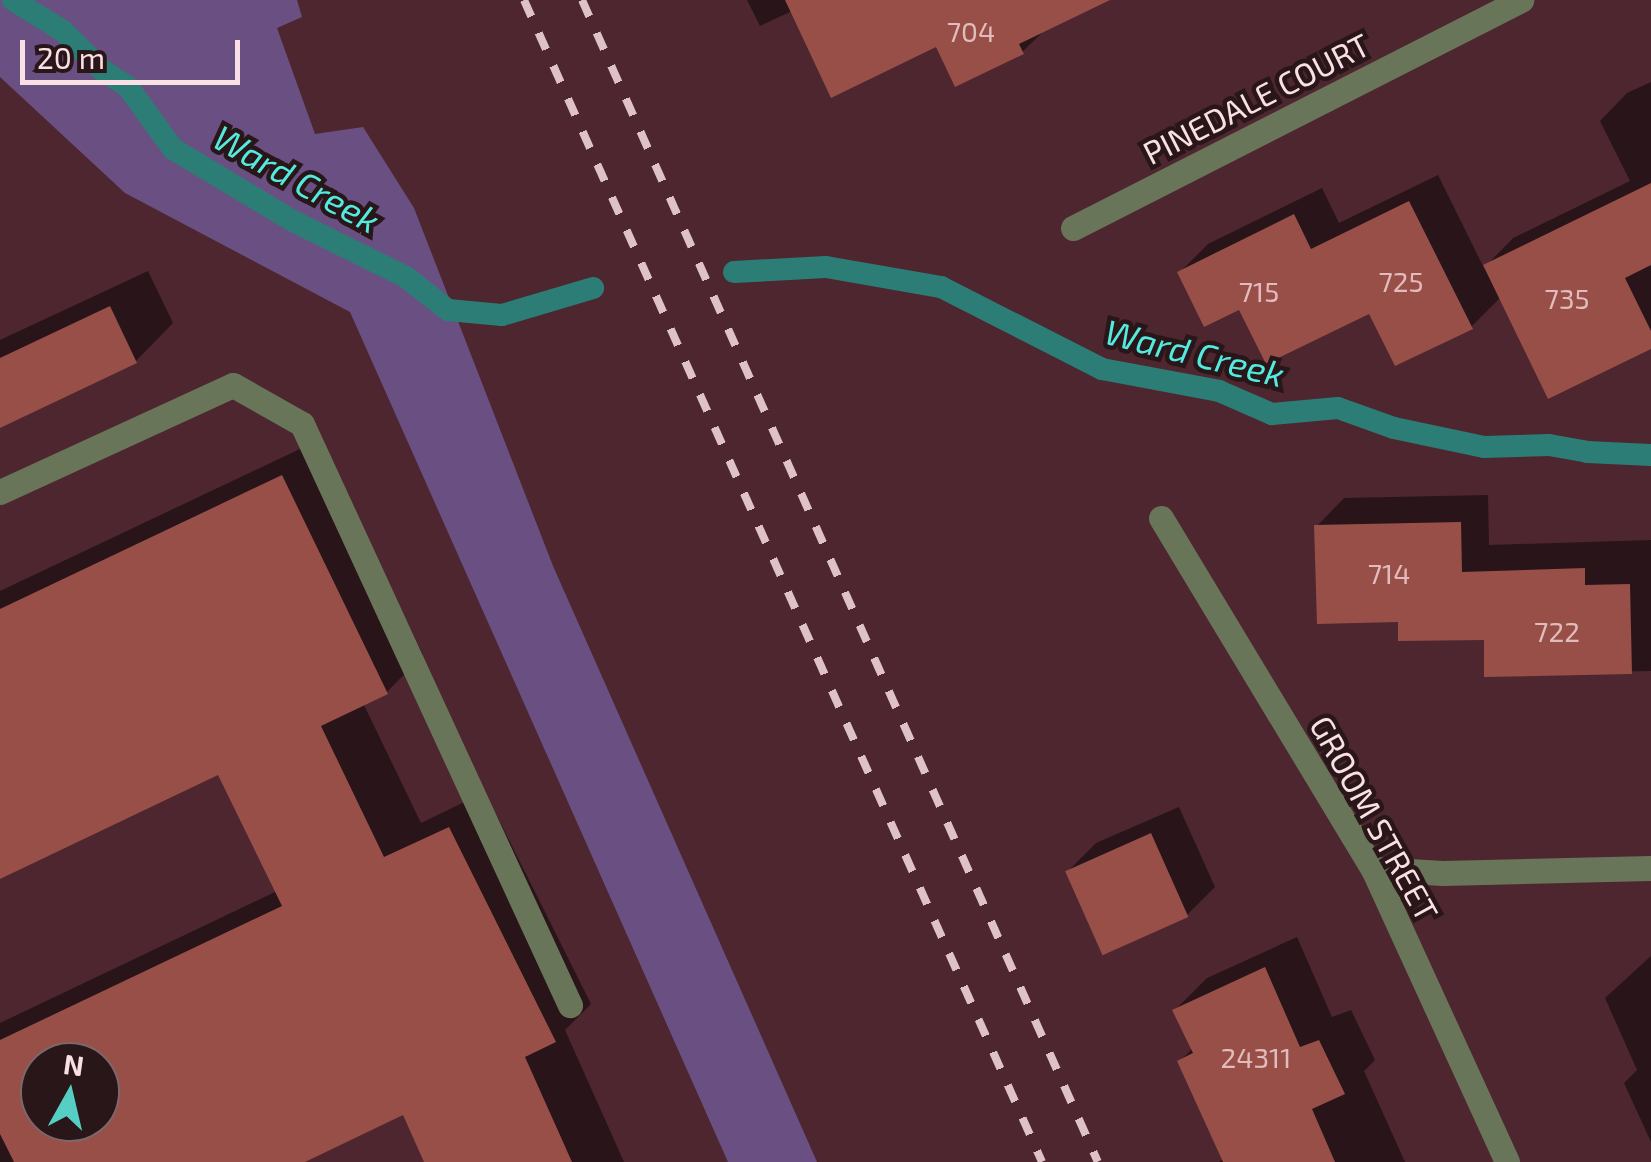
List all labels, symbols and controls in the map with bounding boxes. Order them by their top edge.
house number: 704 [947,14,995,48]
scale bar [25,20,245,82]
street label: PINEDALE COURT [1136,24,1376,172]
text: 20 m [37,39,105,75]
water label: Ward Creek [207,115,387,241]
house number: 725 [1378,264,1424,298]
house number: 715 [1239,274,1279,308]
house number: 735 [1545,281,1589,315]
water label: Ward Creek [1101,309,1289,395]
house number: 714 [1368,556,1410,590]
house number: 722 [1534,614,1580,648]
street label: GROOM STREET [1303,709,1447,927]
house number: 24311 [1221,1040,1291,1074]
north arrow [20,1042,120,1142]
text: N [62,1046,86,1083]

